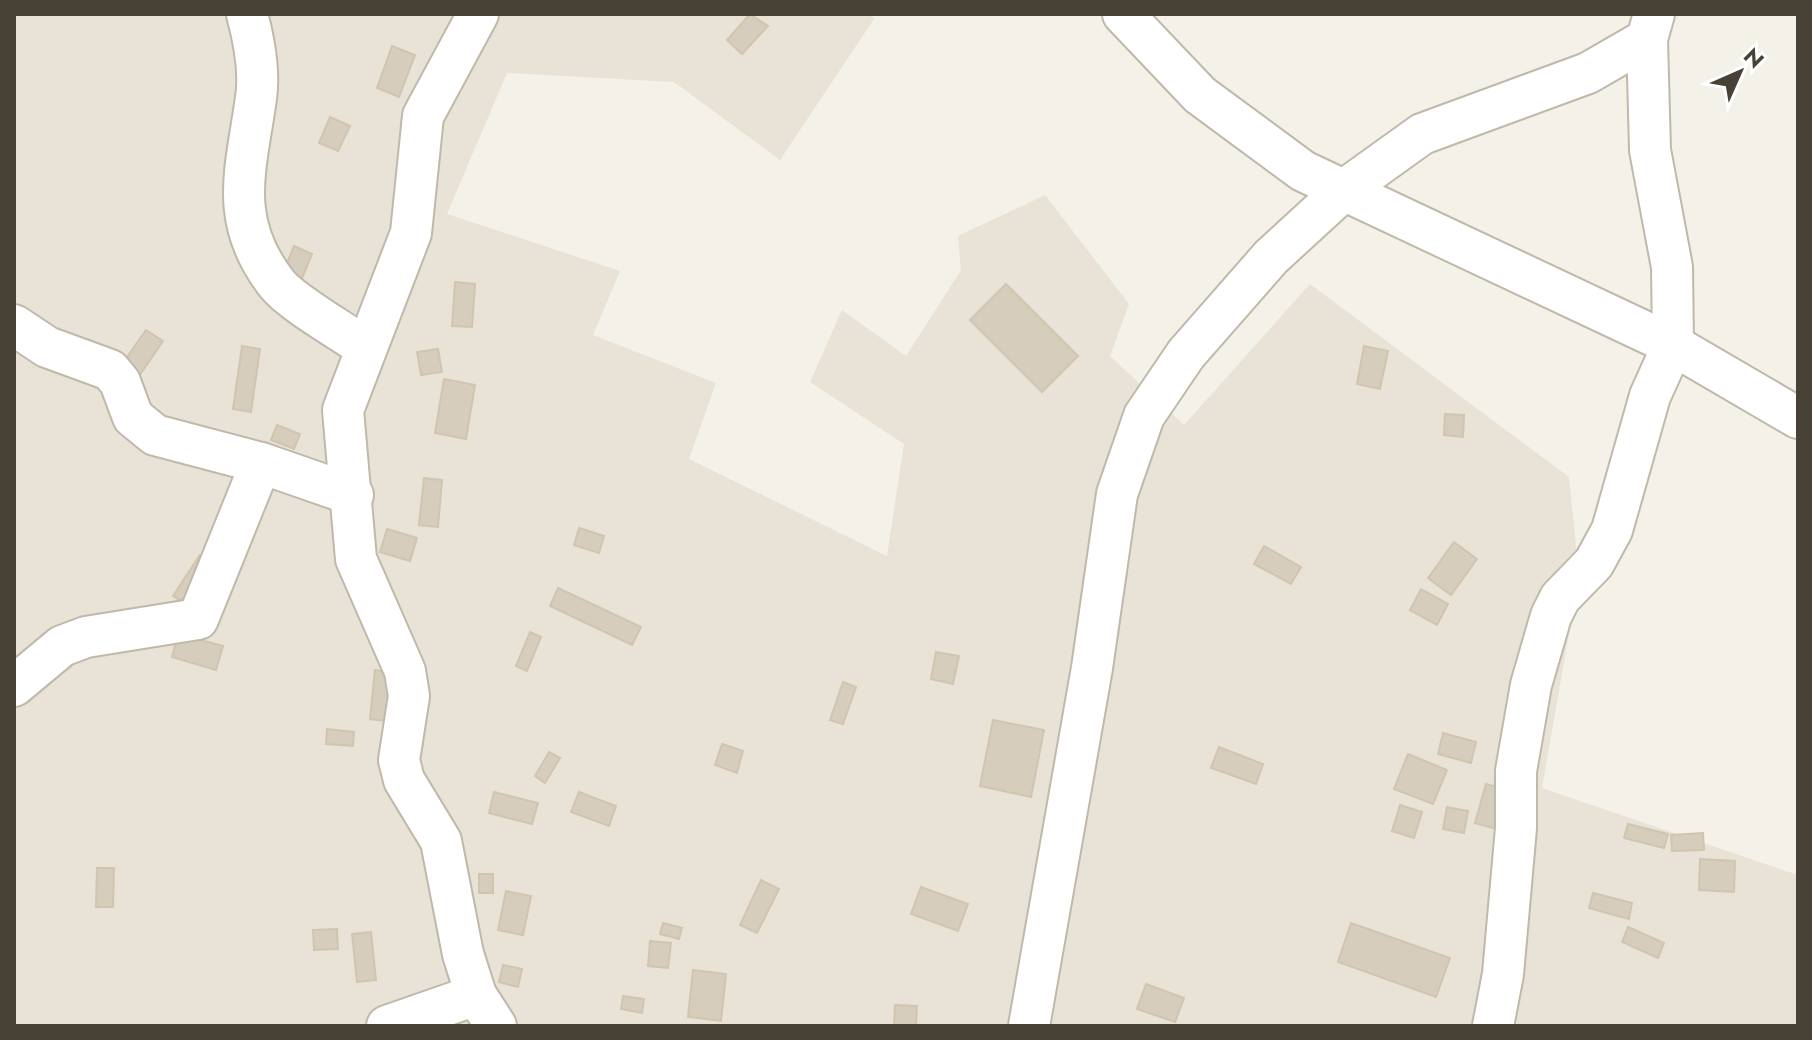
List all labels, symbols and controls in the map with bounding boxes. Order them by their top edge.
north arrow [1700,32,1780,112]
text: N [1737,40,1772,75]

